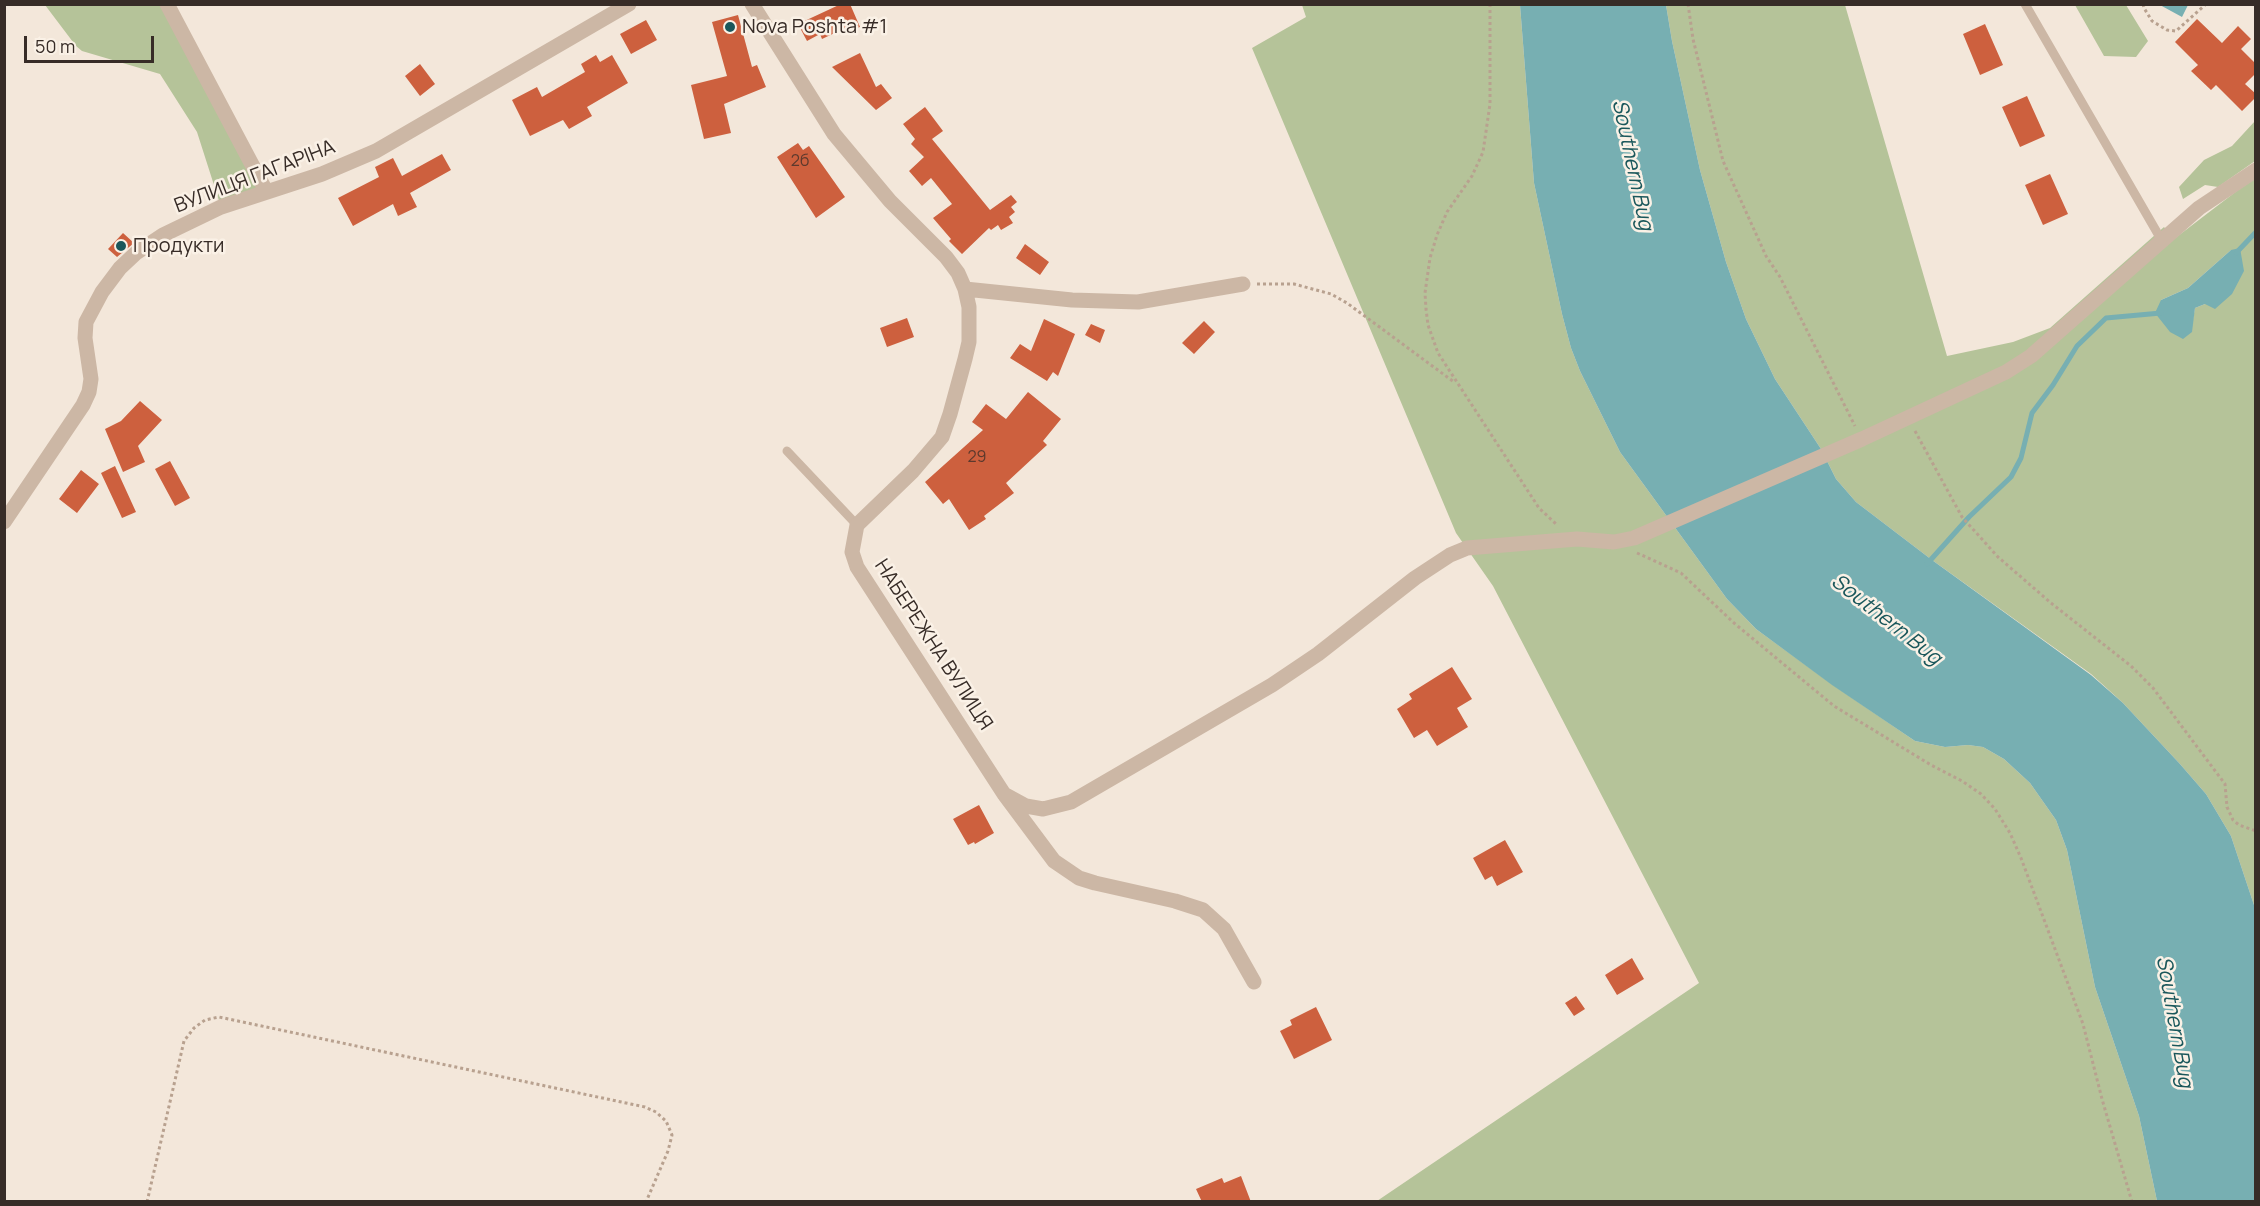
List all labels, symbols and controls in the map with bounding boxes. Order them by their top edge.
place label: Nova Poshta #1 [742,15,887,39]
marker: Nova Poshta #1 [723,20,737,34]
scale bar [27,24,158,62]
text: 50 m [35,34,75,58]
water label: Southern Bug [1606,97,1658,233]
street label: ВУЛИЦЯ ГАГАРІНА [171,135,339,219]
house number: 2б [791,152,809,172]
place label: Продукти [133,234,224,258]
marker: Продукти [114,239,128,253]
house number: 29 [967,448,987,468]
street label: НАБЕРЕЖНА ВУЛИЦЯ [869,555,997,735]
water label: Southern Bug [1826,569,1946,671]
water label: Southern Bug [2150,954,2198,1090]

